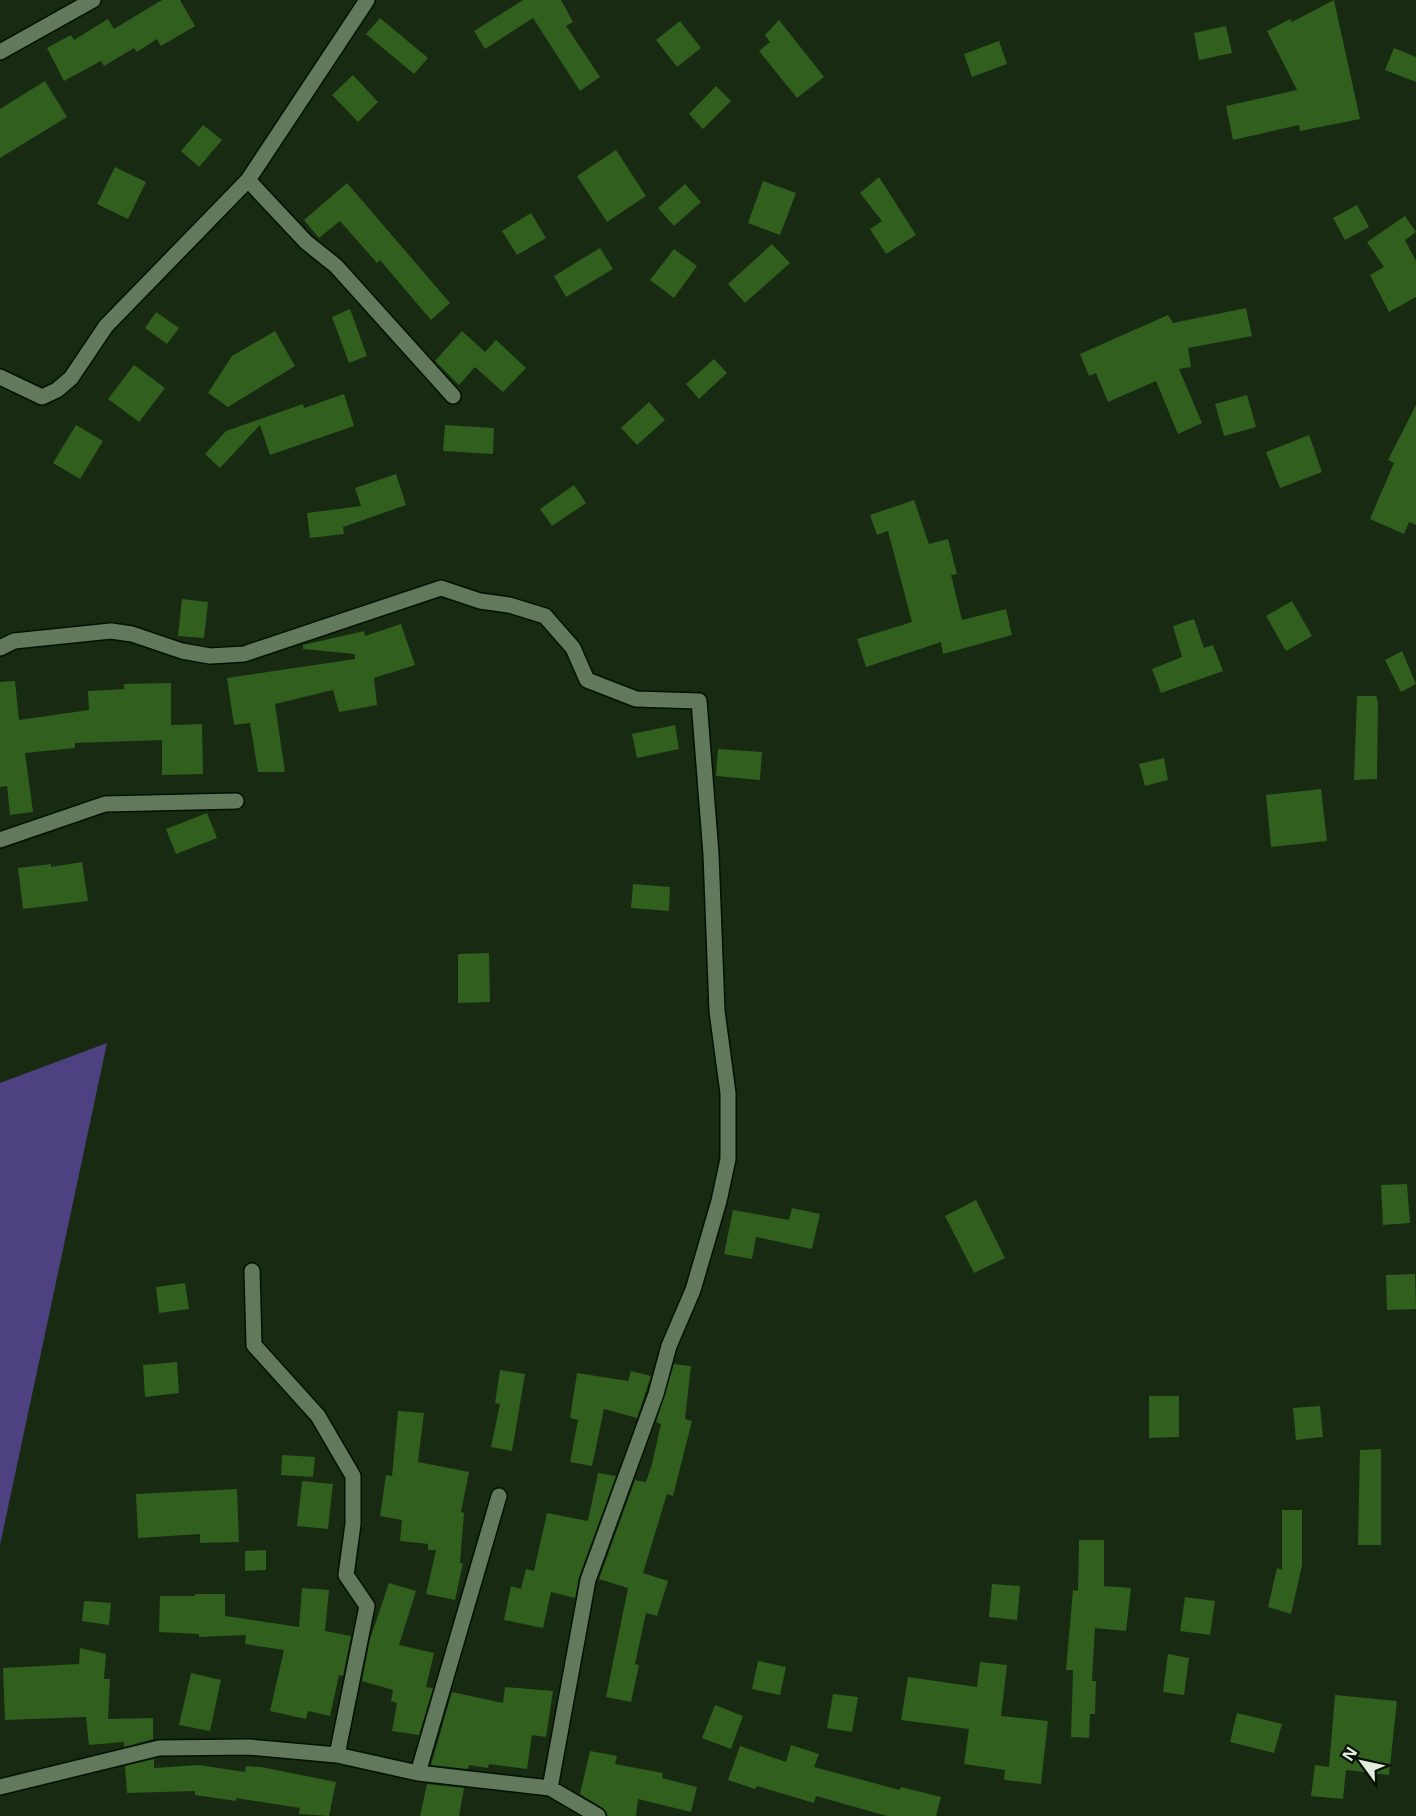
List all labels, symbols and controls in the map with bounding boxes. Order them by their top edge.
north arrow [1332,1732,1392,1792]
text: N [1337,1742,1362,1765]

